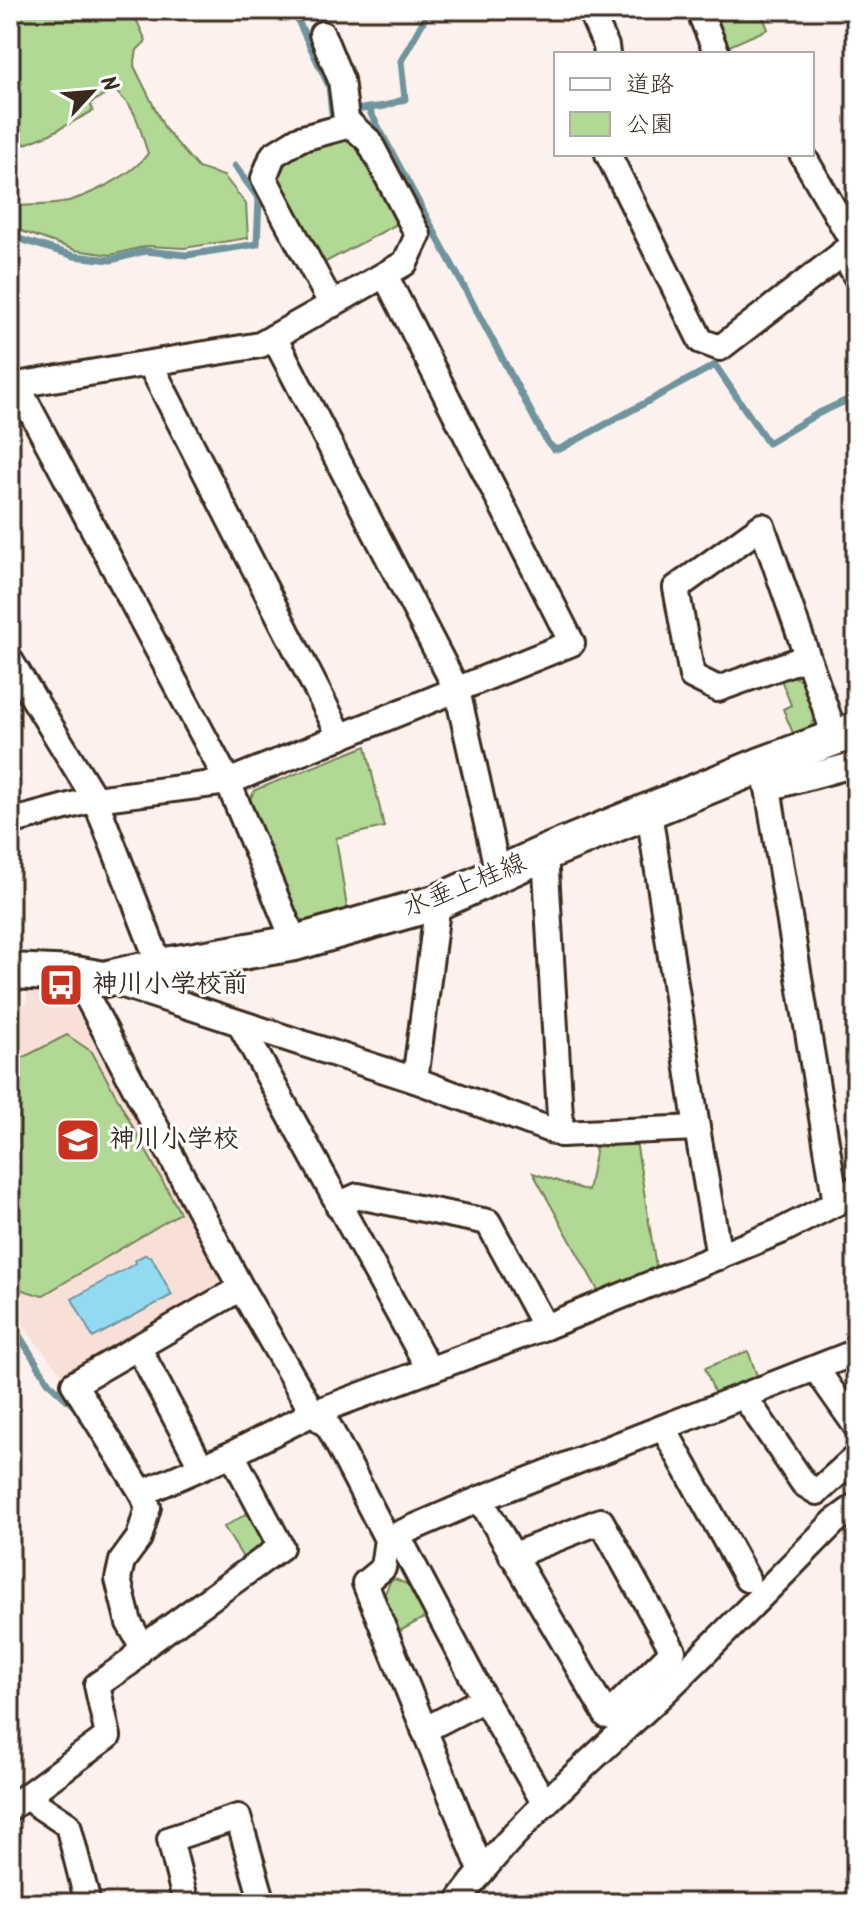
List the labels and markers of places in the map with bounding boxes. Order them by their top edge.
bus stop icon: 神川小学校前 [37,961,85,1009]
place label: 神川小学校前 [92,964,248,1006]
school or university icon: 神川小学校 [54,1116,102,1164]
place label: 神川小学校 [109,1119,239,1161]

